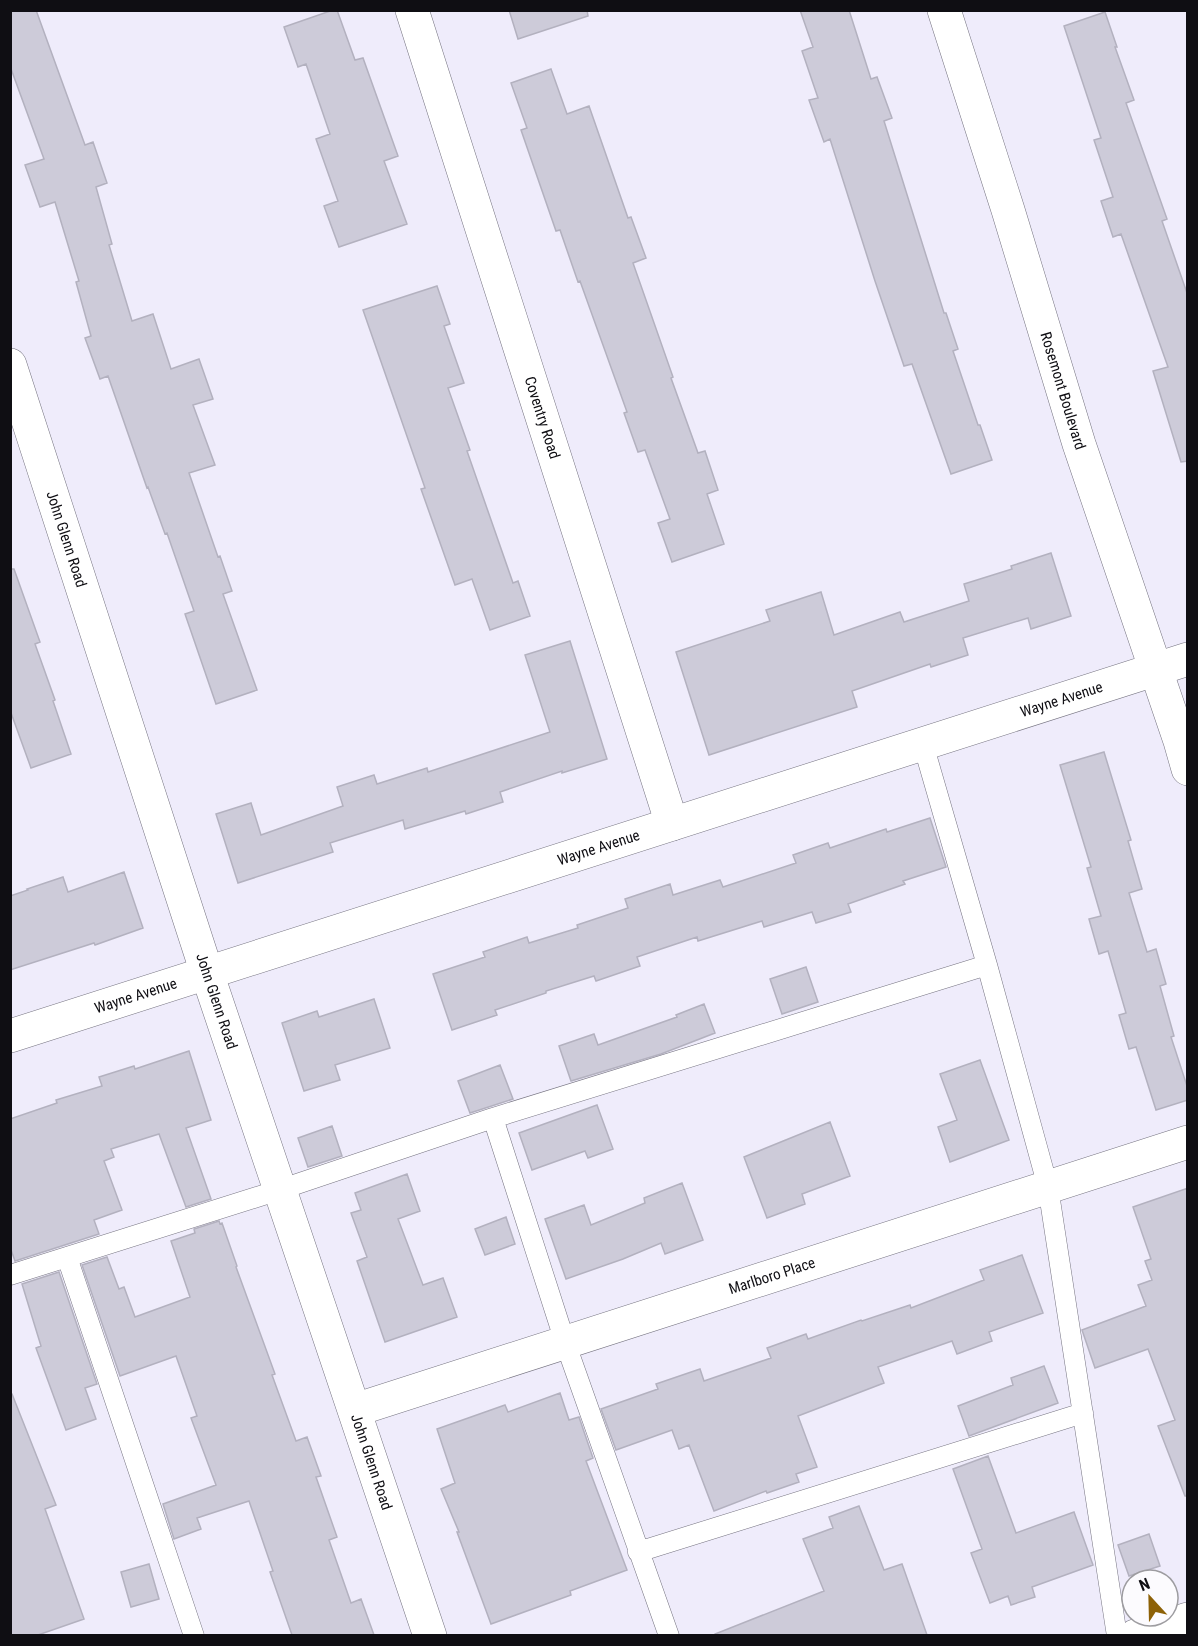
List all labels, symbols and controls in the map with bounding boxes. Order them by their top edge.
street label: Rosemont Boulevard [1037,330,1089,452]
street label: Coventry Road [521,374,564,461]
street label: John Glenn Road [42,489,90,590]
street label: Wayne Avenue [1018,678,1105,721]
street label: Wayne Avenue [555,826,642,869]
street label: John Glenn Road [192,951,241,1052]
street label: Wayne Avenue [92,974,179,1017]
street label: Marlboro Place [726,1254,817,1298]
street label: John Glenn Road [347,1412,396,1512]
north arrow [1120,1568,1180,1628]
text: N [1136,1574,1153,1595]

